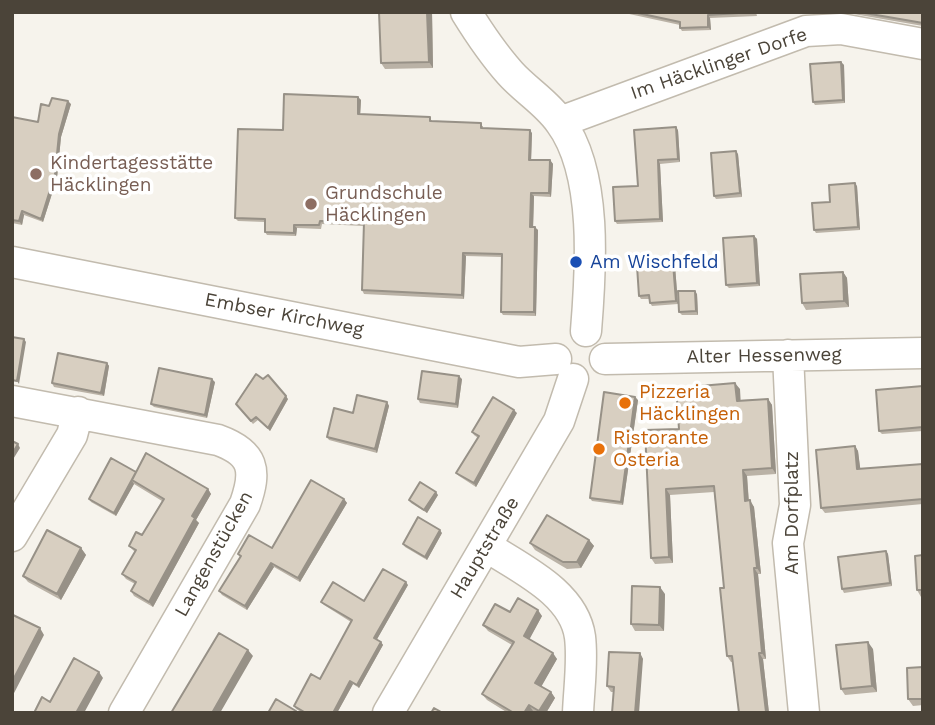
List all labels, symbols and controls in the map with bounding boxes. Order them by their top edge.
street label: Im Häcklinger Dorfe [628,23,810,105]
place label: Kindertagesstätte Häcklingen [50,152,213,196]
marker: Kindertagesstätte Häcklingen [28,166,44,182]
place label: Grundschule Häcklingen [325,182,443,226]
marker: Grundschule Häcklingen [303,196,319,212]
place label: Am Wischfeld [590,251,719,273]
marker: Am Wischfeld [568,254,584,270]
street label: Embser Kirchweg [203,288,365,342]
street label: Alter Hessenweg [686,343,842,369]
place label: Pizzeria Häcklingen [639,381,740,425]
marker: Pizzeria Häcklingen [617,395,633,411]
place label: Ristorante Osteria [613,427,709,471]
marker: Ristorante Osteria [591,441,607,457]
street label: Am Dorfplatz [781,451,803,575]
street label: Langenstücken [170,487,258,621]
street label: Hauptstraße [446,493,524,603]

